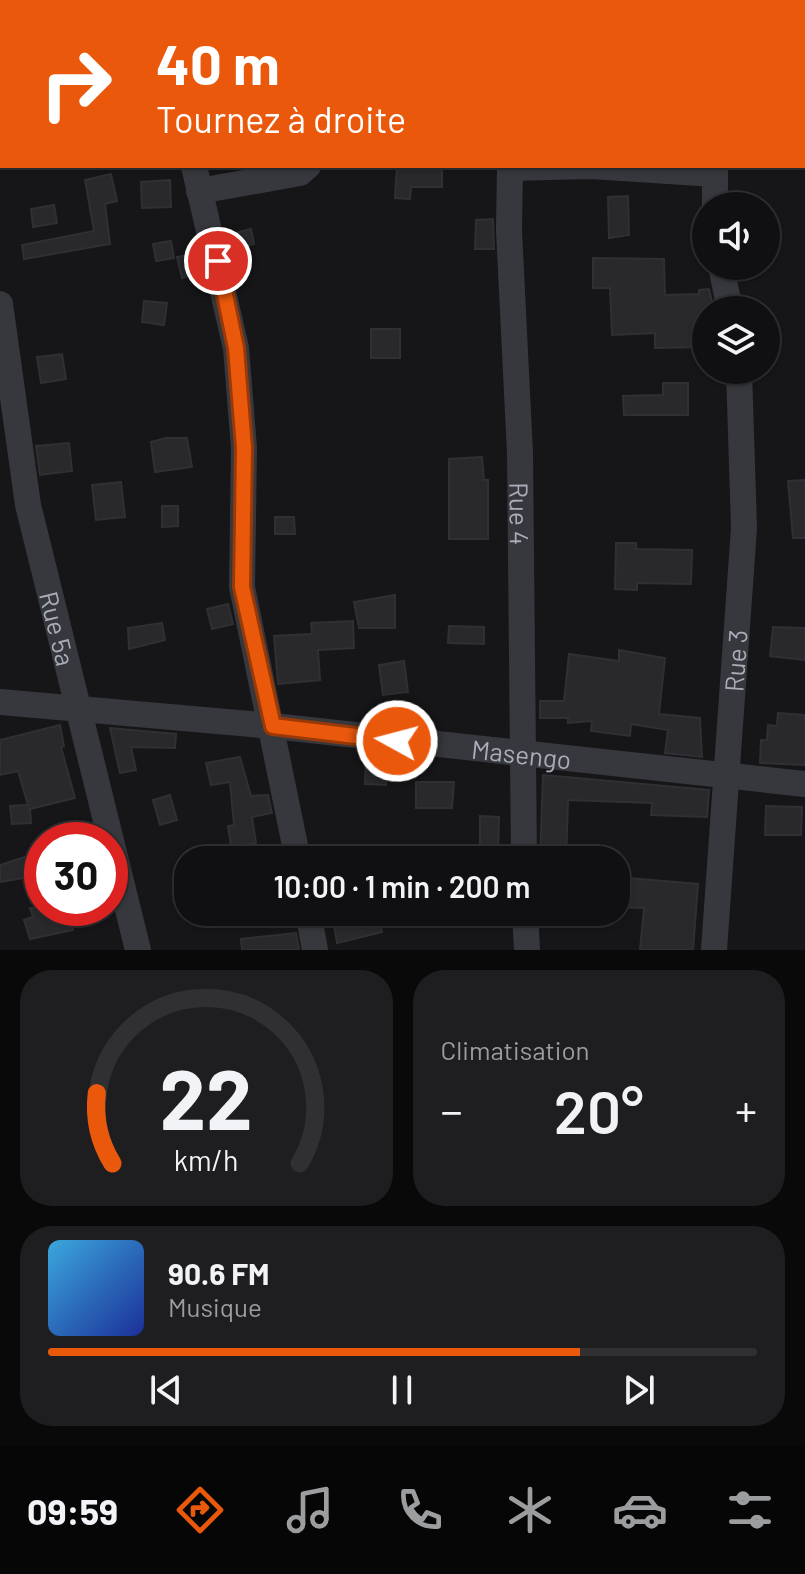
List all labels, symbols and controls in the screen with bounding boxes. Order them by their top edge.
text: 40 m [156,29,280,96]
icon: right [24,32,128,136]
text: Tournez à droite [156,97,406,140]
map controls [692,192,780,384]
button: sound [692,192,780,280]
pin [184,227,252,295]
icon: arrive [196,239,240,283]
button: layers [692,296,780,384]
street label: Rue 4 [505,482,536,545]
street label: Rue 5a [34,588,83,669]
street label: Rue 3 [717,629,752,693]
position arrow [355,699,439,783]
street label: Masengo [470,732,573,774]
speed limit sign: 30 [24,822,128,926]
text: 10:00 · 1 min · 200 m [274,868,530,904]
text: Climatisation [441,1034,590,1065]
text: 22 [160,1047,253,1147]
text: 20° [554,1074,644,1146]
text: − [441,1083,463,1136]
text: + [735,1083,757,1136]
text: km/h [174,1142,239,1177]
text: 90.6 FM [168,1255,270,1291]
text: Musique [168,1291,262,1322]
icon: previous [144,1368,188,1412]
icon: pause [380,1368,424,1412]
icon: next [617,1368,661,1412]
icon: directions [172,1482,228,1538]
icon: music [282,1482,338,1538]
icon: phone [392,1482,448,1538]
icon: climate [502,1482,558,1538]
icon: car [612,1482,668,1538]
icon: filters [722,1482,778,1538]
text: 09:59 [27,1489,118,1532]

